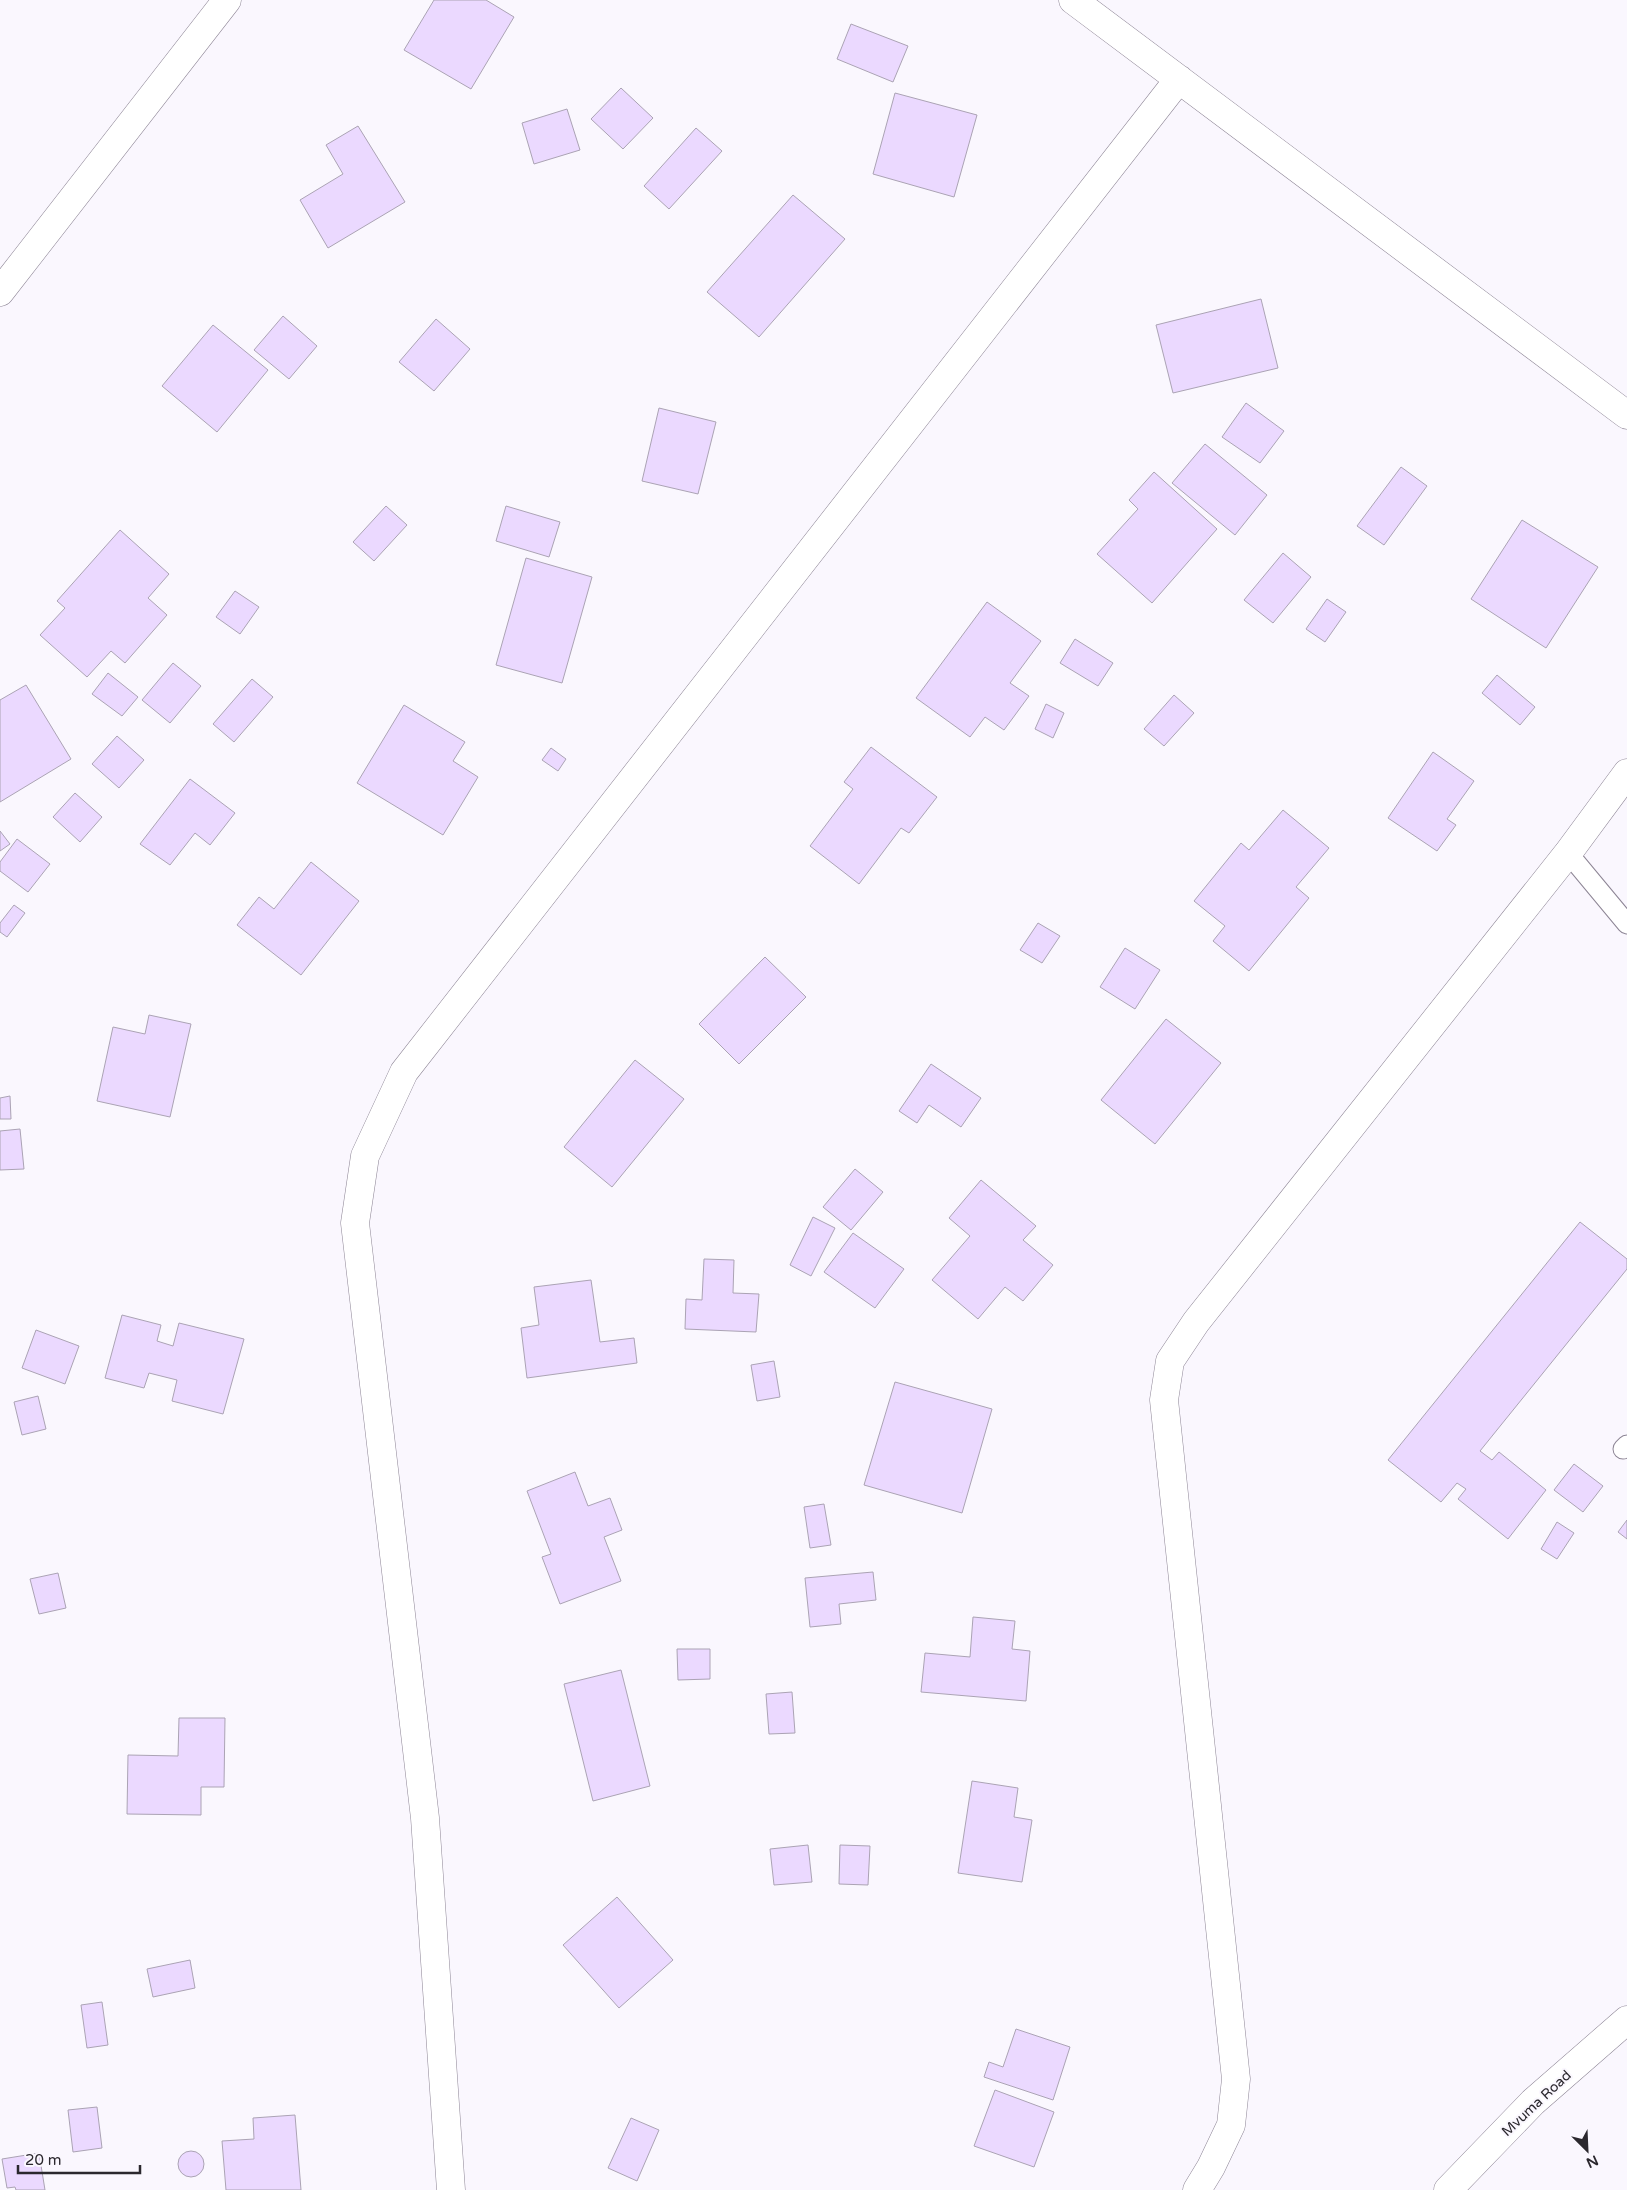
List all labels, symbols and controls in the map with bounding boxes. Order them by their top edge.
street label: Mvuma Road [1498,2067,1575,2140]
north arrow [1562,2125,1612,2175]
scale bar [18,2142,140,2174]
text: 20 m [25,2151,62,2169]
text: N [1583,2151,1601,2171]

